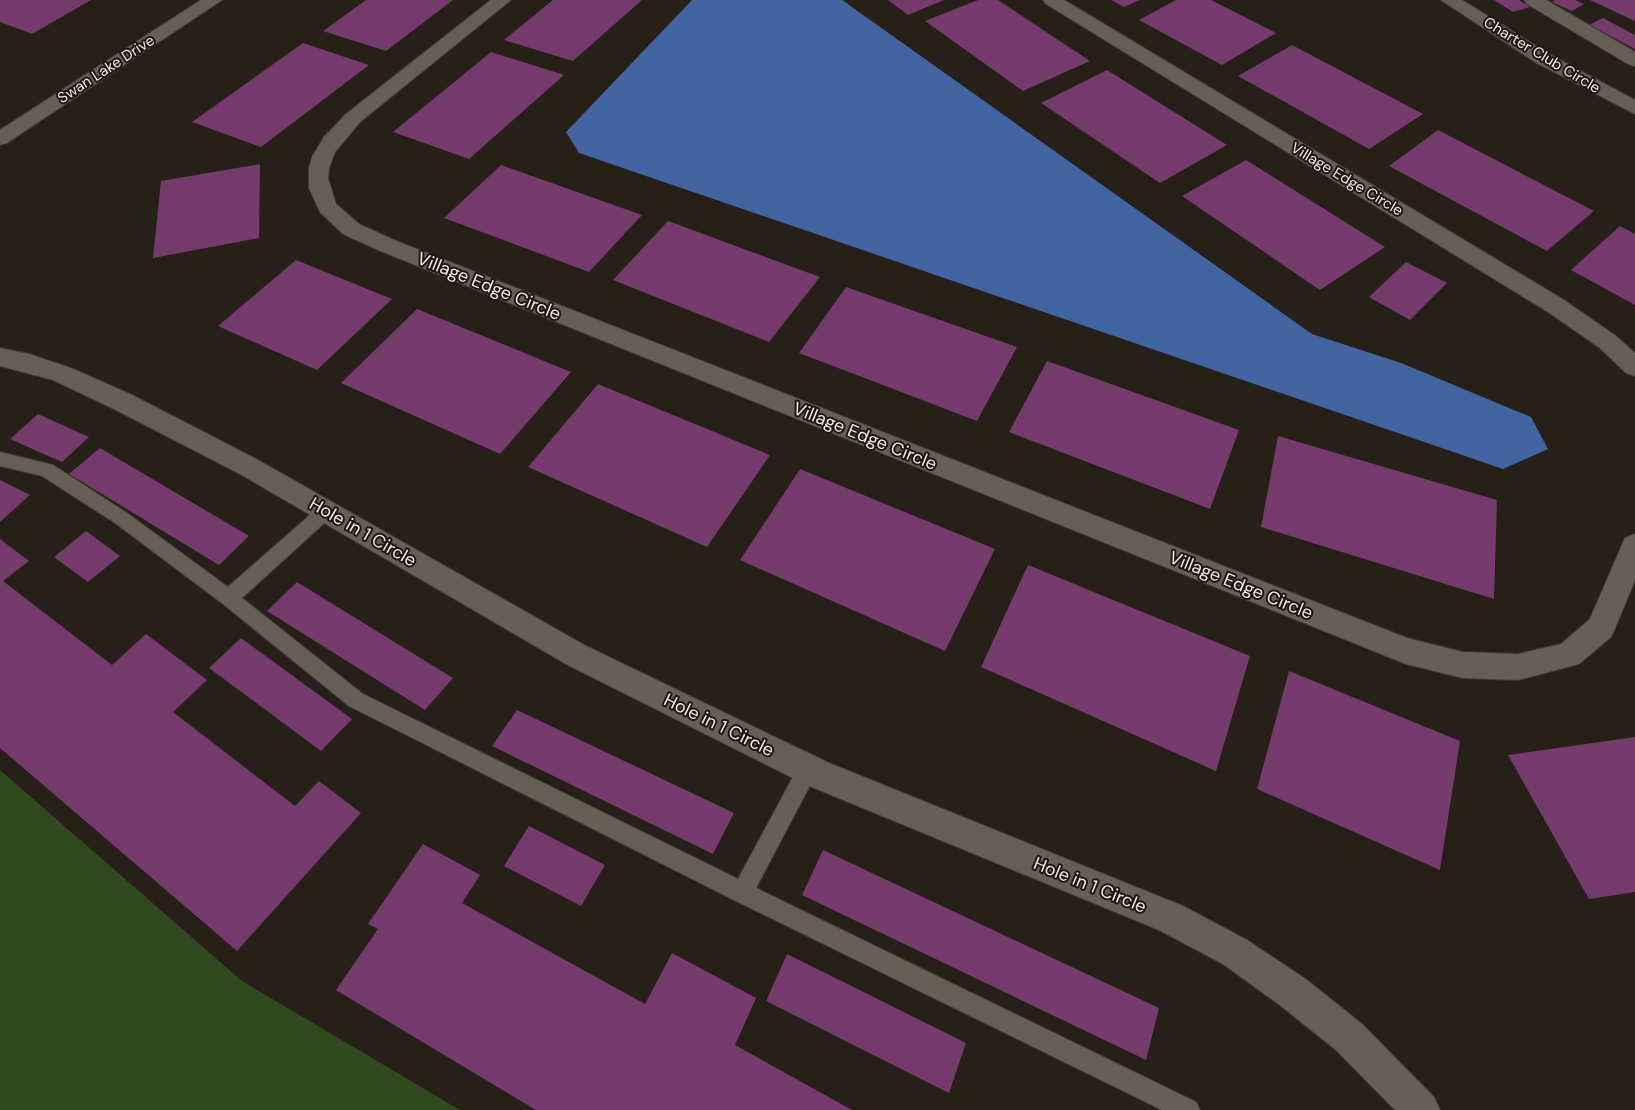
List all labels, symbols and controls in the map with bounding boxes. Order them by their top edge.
street label: Charter Club Circle [1480,12,1604,98]
street label: Swan Lake Drive [54,30,158,108]
street label: Village Edge Circle [1287,138,1407,220]
street label: Village Edge Circle [414,246,564,326]
street label: Village Edge Circle [790,396,940,476]
street label: Hole in 1 Circle [305,492,421,572]
street label: Village Edge Circle [1166,545,1316,625]
street label: Hole in 1 Circle [660,688,778,762]
street label: Hole in 1 Circle [1030,851,1150,919]

